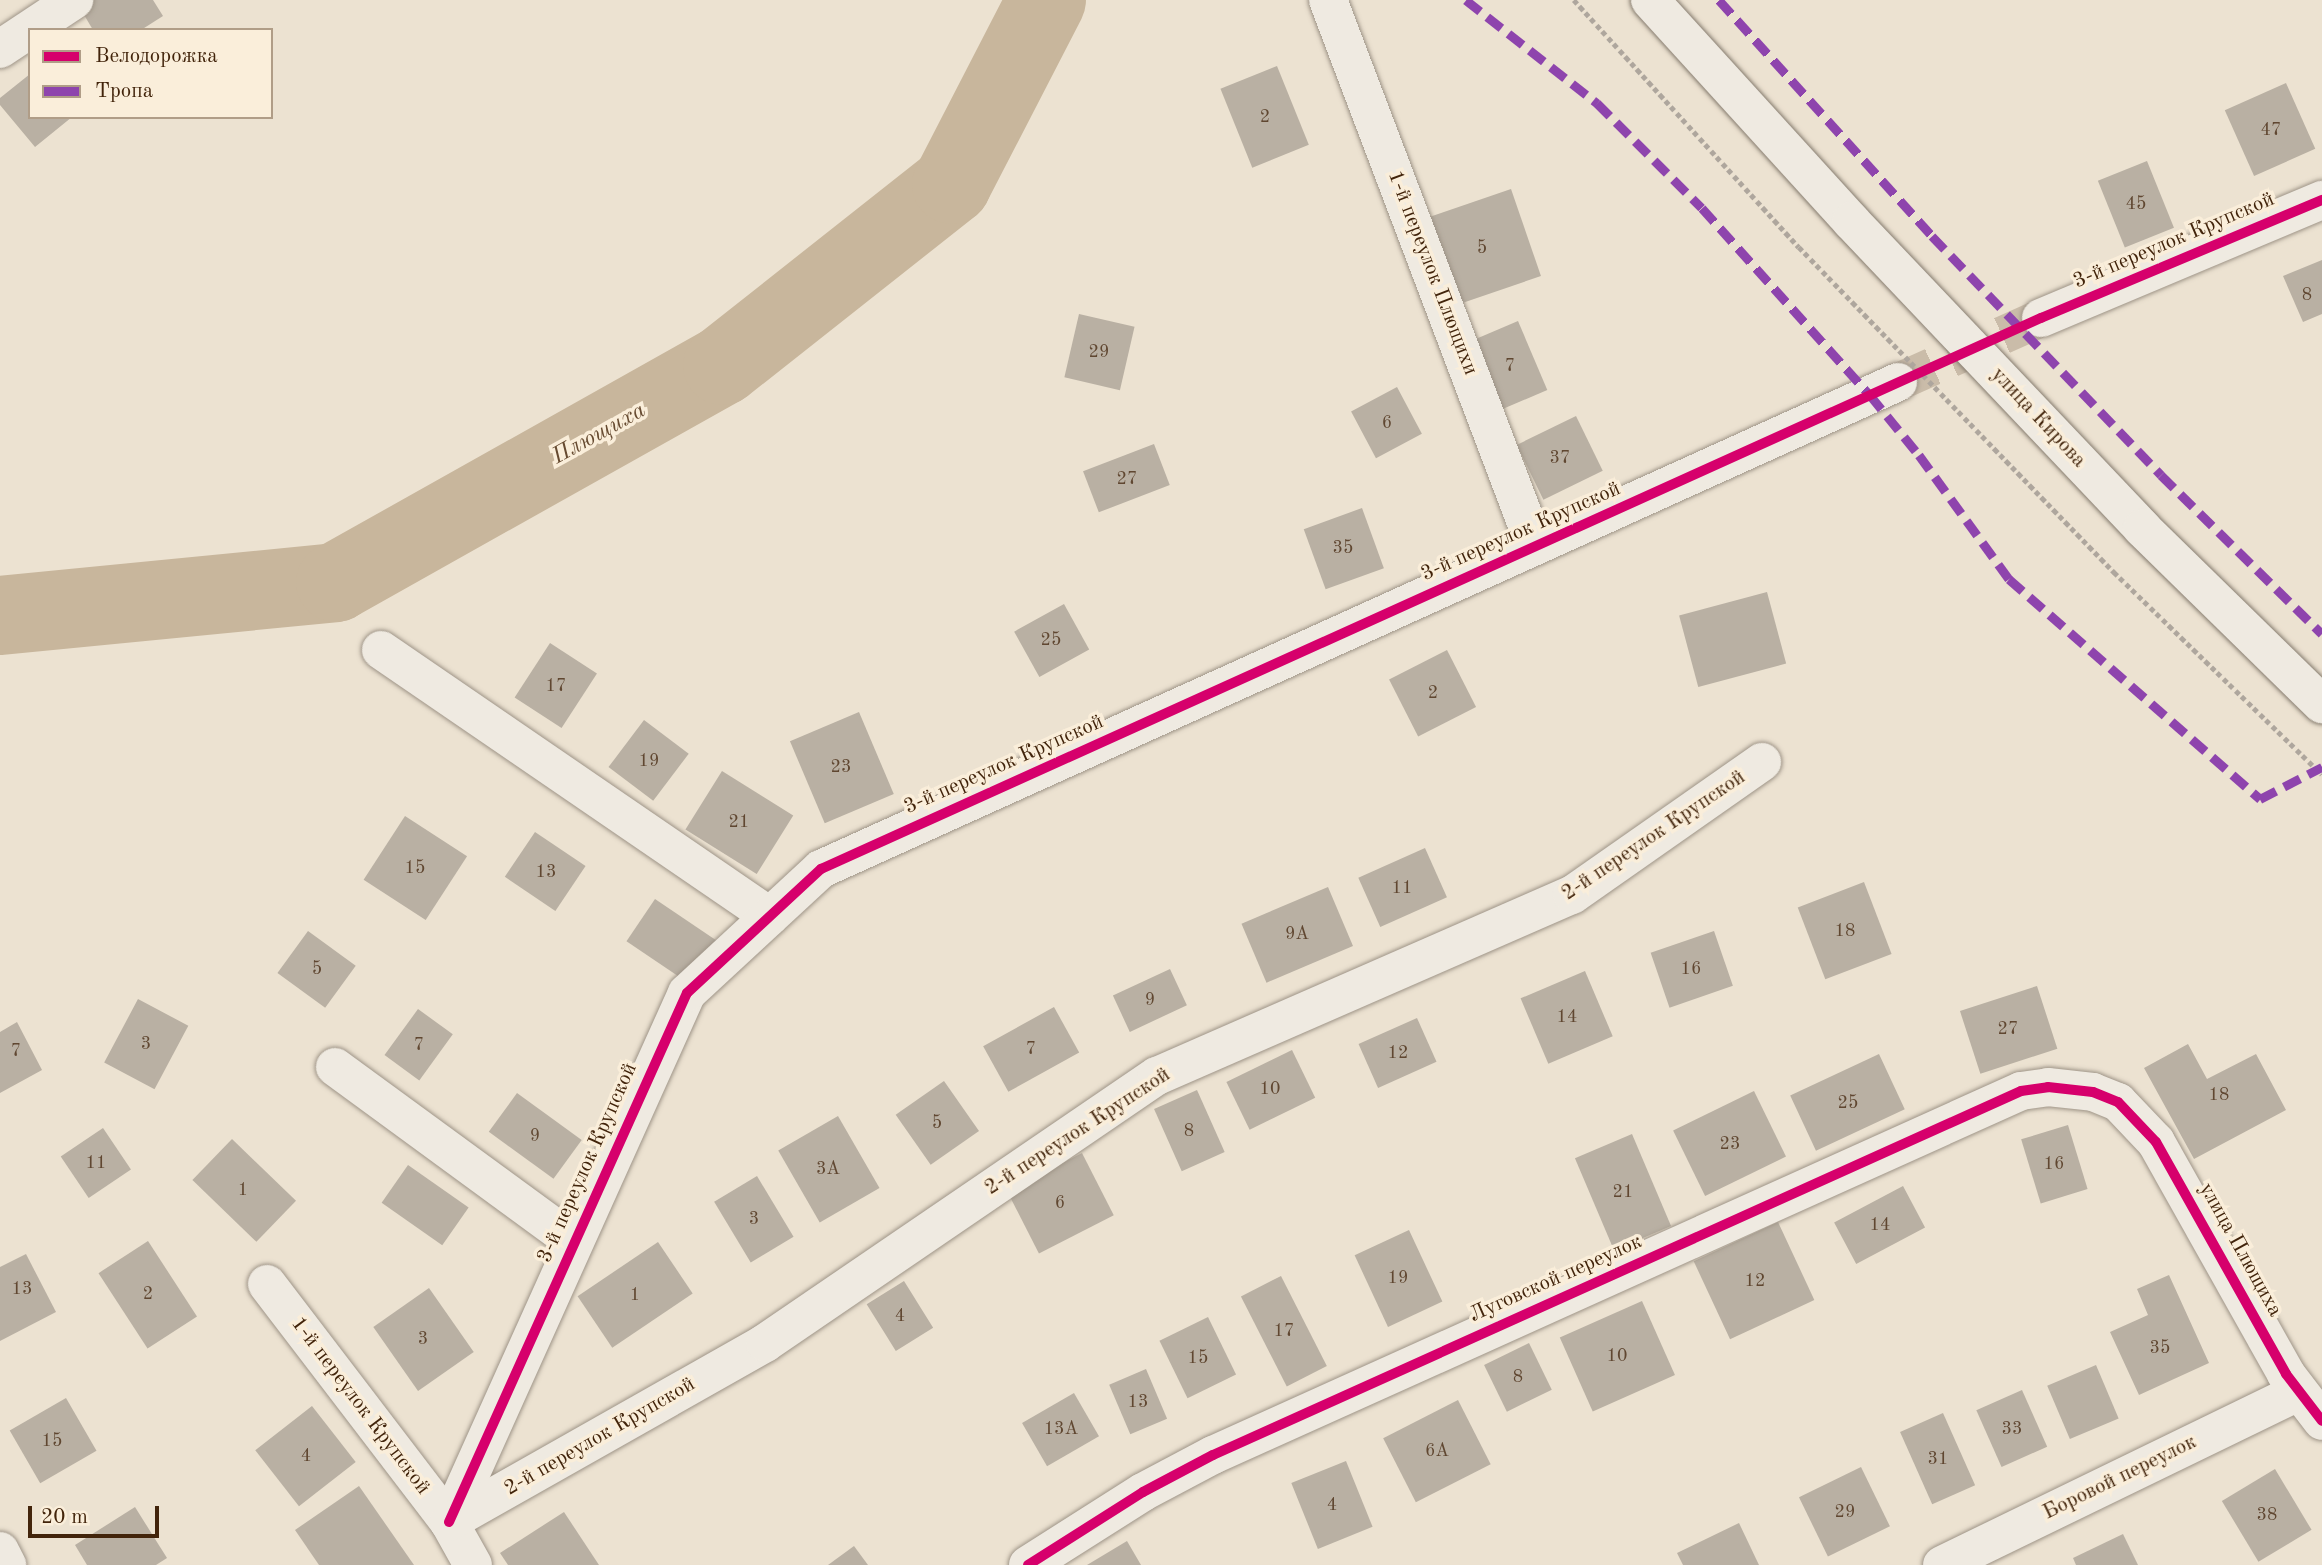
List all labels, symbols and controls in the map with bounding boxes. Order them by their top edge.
legend [28,28,273,119]
text: Велодорожка [95,46,218,67]
text: Тропа [95,81,153,102]
house number: 2 [1260,106,1270,128]
house number: 47 [2261,119,2281,141]
street label: 1-й переулок Плющихи [1381,167,1483,379]
street label: 3-й переулок Крупской [2070,187,2278,295]
house number: 45 [2126,193,2146,215]
house number: 5 [1477,237,1487,259]
house number: 8 [2302,284,2312,306]
house number: 29 [1089,341,1109,363]
house number: 7 [1505,355,1515,377]
street label: улица Кирова [1985,363,2091,473]
water label: Плющиха [547,397,651,471]
house number: 6 [1382,412,1392,434]
house number: 37 [1550,447,1570,469]
house number: 27 [1117,468,1137,490]
street label: 3-й переулок Крупской [1417,477,1625,587]
house number: 35 [1333,537,1353,559]
house number: 25 [1041,629,1061,651]
house number: 17 [546,675,566,697]
house number: 2 [1428,682,1438,704]
street label: 3-й переулок Крупской [900,710,1108,820]
house number: 19 [639,750,659,772]
house number: 23 [831,756,851,778]
street label: 2-й переулок Крупской [1557,765,1751,907]
house number: 21 [729,811,749,833]
house number: 15 [405,857,425,879]
house number: 13 [536,861,556,883]
house number: 11 [1392,877,1412,899]
house number: 18 [1835,920,1855,942]
house number: 9А [1285,923,1309,945]
house number: 5 [312,958,322,980]
house number: 16 [1681,958,1701,980]
house number: 9 [1145,989,1155,1011]
house number: 14 [1557,1006,1577,1028]
house number: 27 [1998,1018,2018,1040]
house number: 3 [141,1033,151,1055]
house number: 7 [414,1034,424,1056]
house number: 7 [1026,1038,1036,1060]
house number: 7 [11,1040,21,1062]
house number: 12 [1388,1042,1408,1064]
street label: 3-й переулок Крупской [533,1059,643,1267]
street label: 2-й переулок Крупской [981,1063,1175,1201]
house number: 10 [1260,1078,1280,1100]
house number: 18 [2209,1084,2229,1106]
house number: 25 [1838,1092,1858,1114]
house number: 5 [932,1112,942,1134]
house number: 8 [1184,1120,1194,1142]
house number: 9 [530,1125,540,1147]
house number: 23 [1720,1133,1740,1155]
house number: 11 [86,1152,106,1174]
house number: 16 [2044,1153,2064,1175]
house number: 3А [816,1158,840,1180]
house number: 1 [238,1179,248,1201]
street label: улица Плющиха [2193,1179,2287,1321]
house number: 21 [1613,1181,1633,1203]
house number: 6 [1055,1192,1065,1214]
house number: 3 [749,1208,759,1230]
house number: 14 [1870,1214,1890,1236]
street label: Луговской переулок [1466,1230,1646,1328]
house number: 19 [1388,1267,1408,1289]
house number: 12 [1745,1270,1765,1292]
house number: 13 [12,1278,32,1300]
house number: 2 [143,1283,153,1305]
house number: 1 [630,1284,640,1306]
house number: 4 [895,1305,905,1327]
street label: 1-й переулок Крупской [285,1312,435,1500]
house number: 17 [1274,1320,1294,1342]
house number: 3 [418,1328,428,1350]
house number: 35 [2150,1337,2170,1359]
house number: 10 [1607,1345,1627,1367]
house number: 15 [1188,1347,1208,1369]
house number: 8 [1513,1366,1523,1388]
street label: 2-й переулок Крупской [500,1372,700,1502]
house number: 13 [1128,1391,1148,1413]
house number: 13А [1044,1418,1078,1440]
house number: 33 [2002,1418,2022,1440]
house number: 15 [42,1430,62,1452]
street label: Боровой переулок [2039,1430,2201,1526]
house number: 6А [1425,1440,1449,1462]
house number: 4 [301,1445,311,1467]
house number: 31 [1928,1448,1948,1470]
scale bar [32,1492,163,1536]
house number: 4 [1327,1494,1337,1516]
house number: 29 [1835,1501,1855,1523]
house number: 38 [2257,1504,2277,1526]
text: 20 m [41,1507,88,1528]

